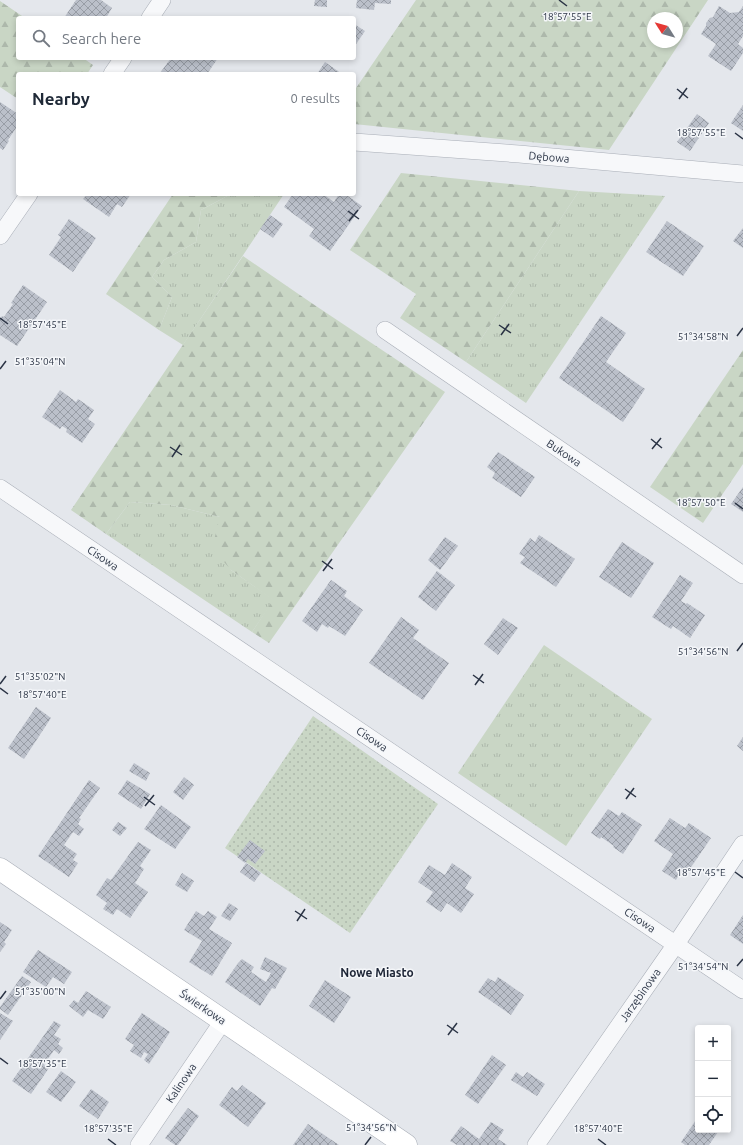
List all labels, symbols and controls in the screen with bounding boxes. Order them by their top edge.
text: 18°57'55"E [542,11,592,22]
north arrow [647,12,683,48]
search box [16,16,356,60]
icon: search [30,27,52,49]
text: Search here [62,30,141,47]
text: Nearby [32,89,90,108]
text: 0 results [290,91,340,105]
text: 18°57'55"E [676,127,726,138]
street label: Dębowa [528,149,570,165]
text: 18°57'45"E [17,319,67,330]
text: 51°34'58"N [678,331,728,342]
text: 51°35'04"N [15,356,65,367]
street label: Bukowa [544,437,584,469]
text: 18°57'50"E [676,497,726,508]
street label: Cisowa [85,543,121,573]
text: 51°34'56"N [678,646,728,657]
text: 51°35'02"N [15,671,65,682]
text: 18°57'40"E [17,689,67,700]
street label: Cisowa [354,724,390,754]
text: 18°57'45"E [676,867,726,878]
street label: Cisowa [622,905,658,935]
text: 51°34'54"N [678,961,728,972]
district label: Nowe Miasto [340,966,414,979]
street label: Jarzębinowa [617,966,663,1024]
text: 51°35'00"N [15,986,65,997]
street label: Świerkowa [178,986,229,1027]
map controls [695,1025,731,1133]
button: + [695,1025,731,1061]
text: 18°57'35"E [17,1058,67,1069]
street label: Kalinowa [164,1061,198,1105]
button: − [695,1061,731,1097]
button: locate [695,1097,731,1133]
text: 51°34'56"N [346,1122,396,1133]
text: 18°57'35"E [83,1123,133,1134]
text: 18°57'40"E [573,1123,623,1134]

